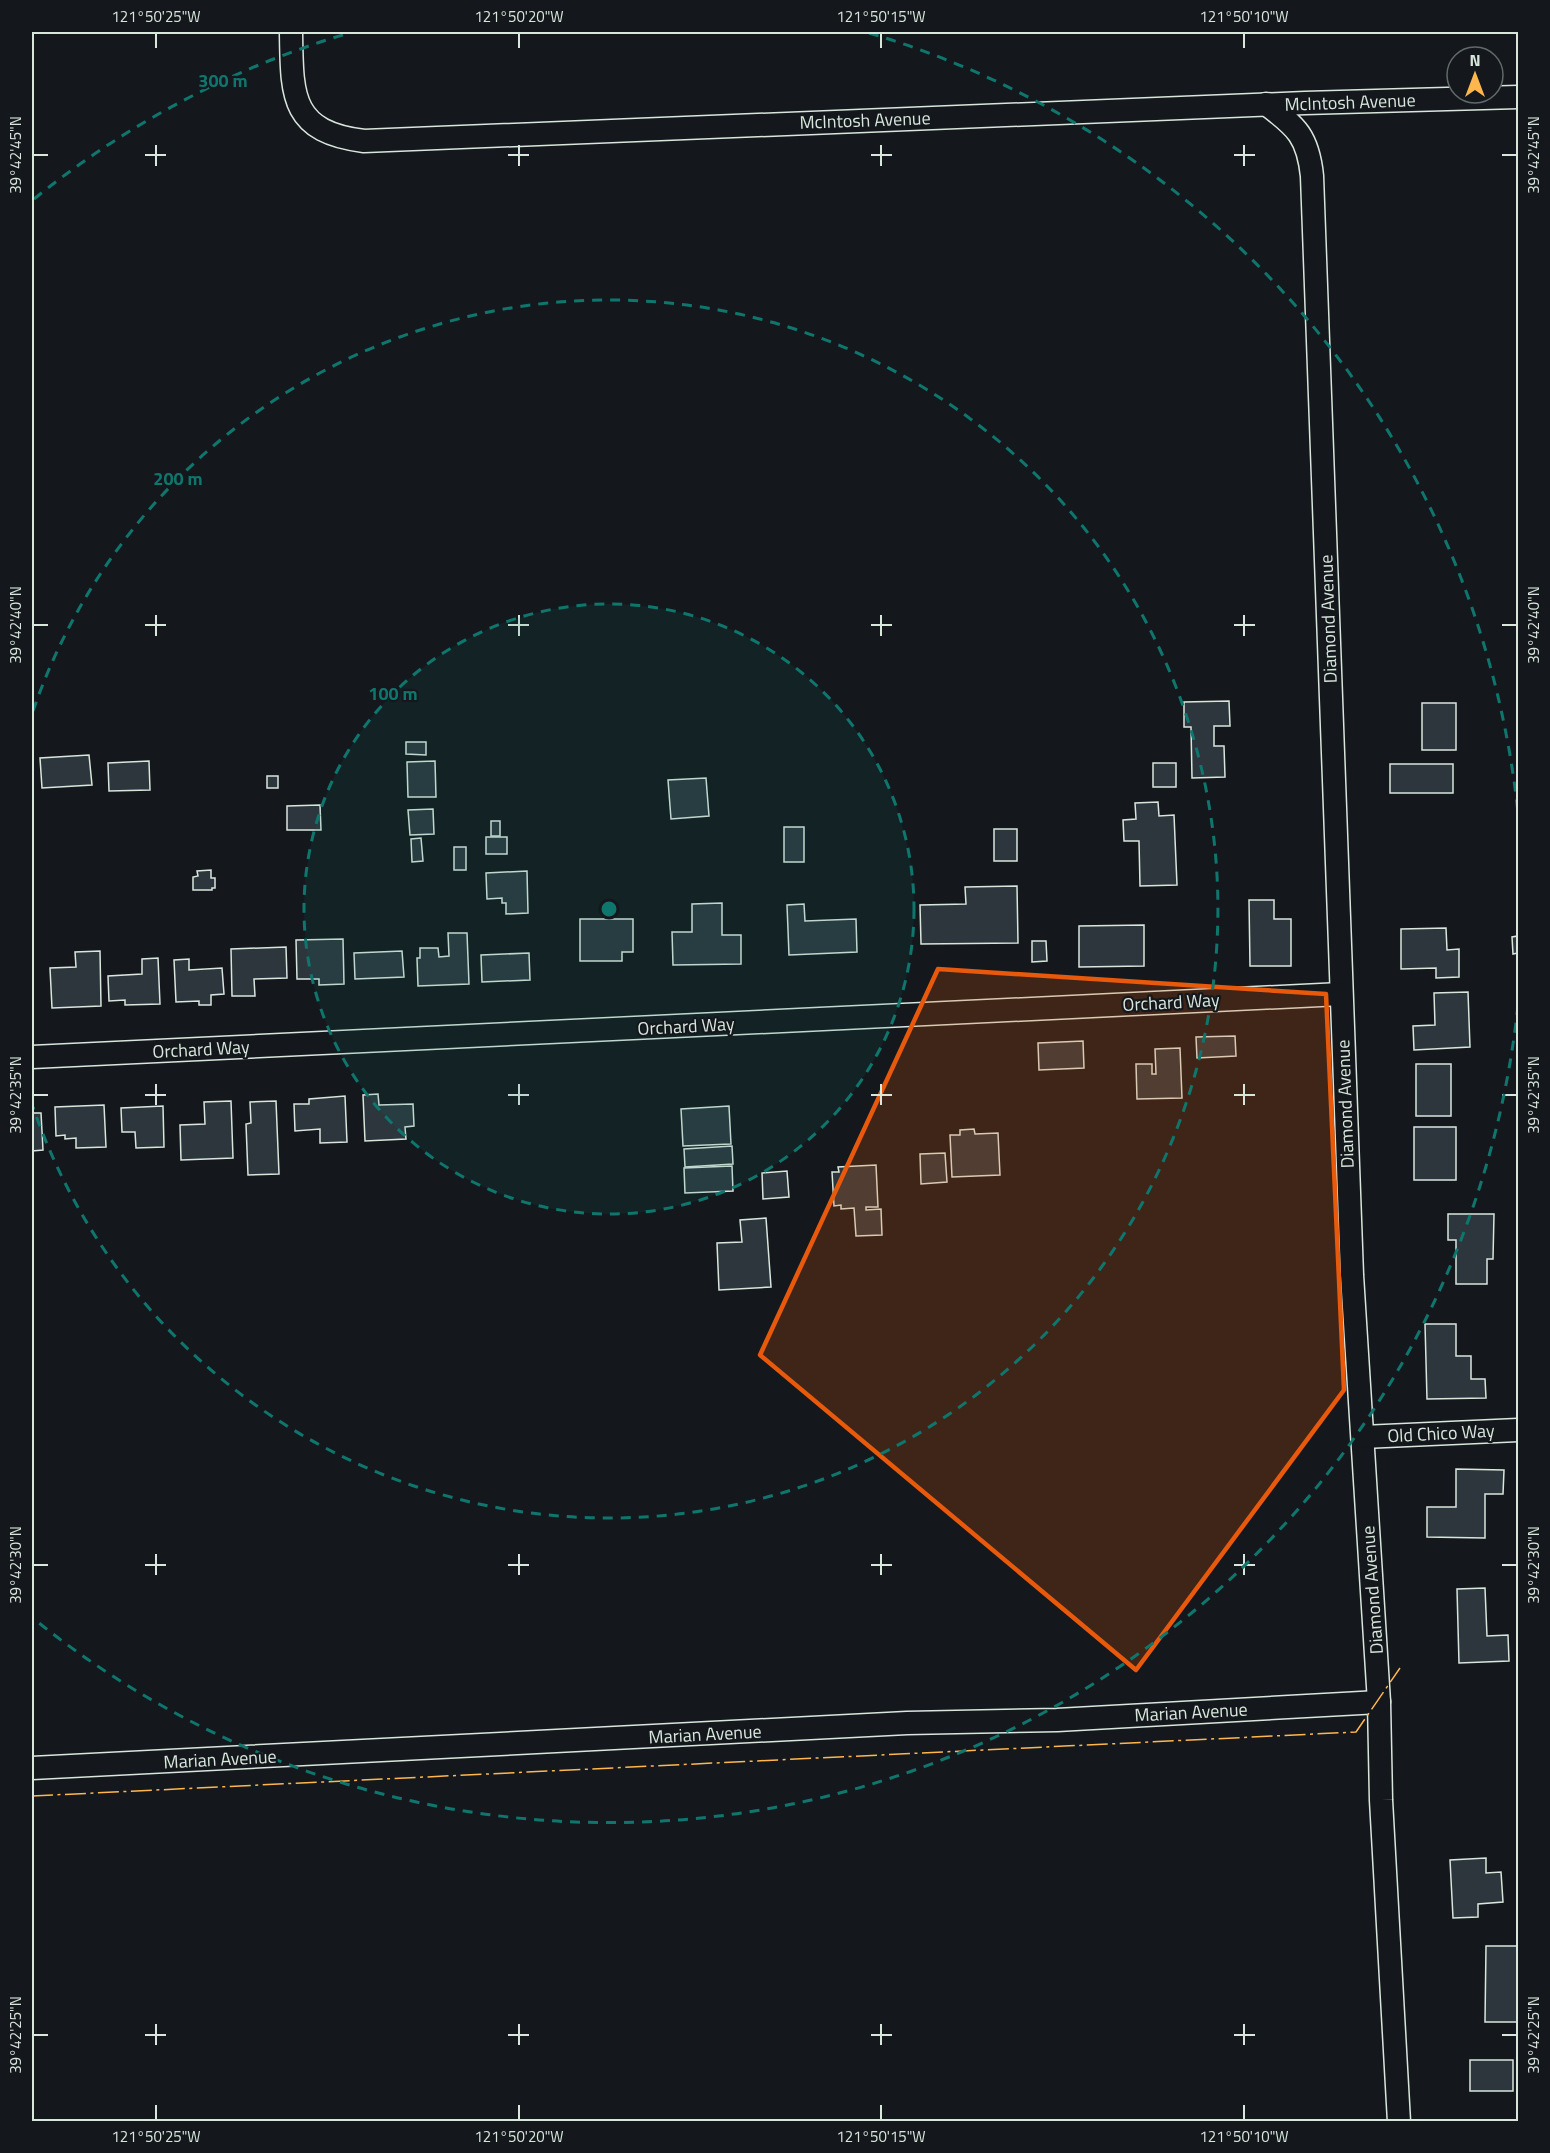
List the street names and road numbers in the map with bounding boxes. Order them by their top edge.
street label: McIntosh Avenue [1284,86,1416,118]
street label: McIntosh Avenue [799,104,931,136]
street label: Diamond Avenue [1312,554,1344,684]
street label: Orchard Way [1122,986,1221,1018]
street label: Orchard Way [637,1010,736,1042]
street label: Orchard Way [152,1033,251,1065]
street label: Diamond Avenue [1329,1039,1361,1169]
street label: Old Chico Way [1387,1417,1496,1449]
street label: Diamond Avenue [1354,1525,1390,1655]
street label: Marian Avenue [1134,1696,1248,1728]
street label: Marian Avenue [648,1718,762,1750]
street label: Marian Avenue [163,1743,277,1775]

